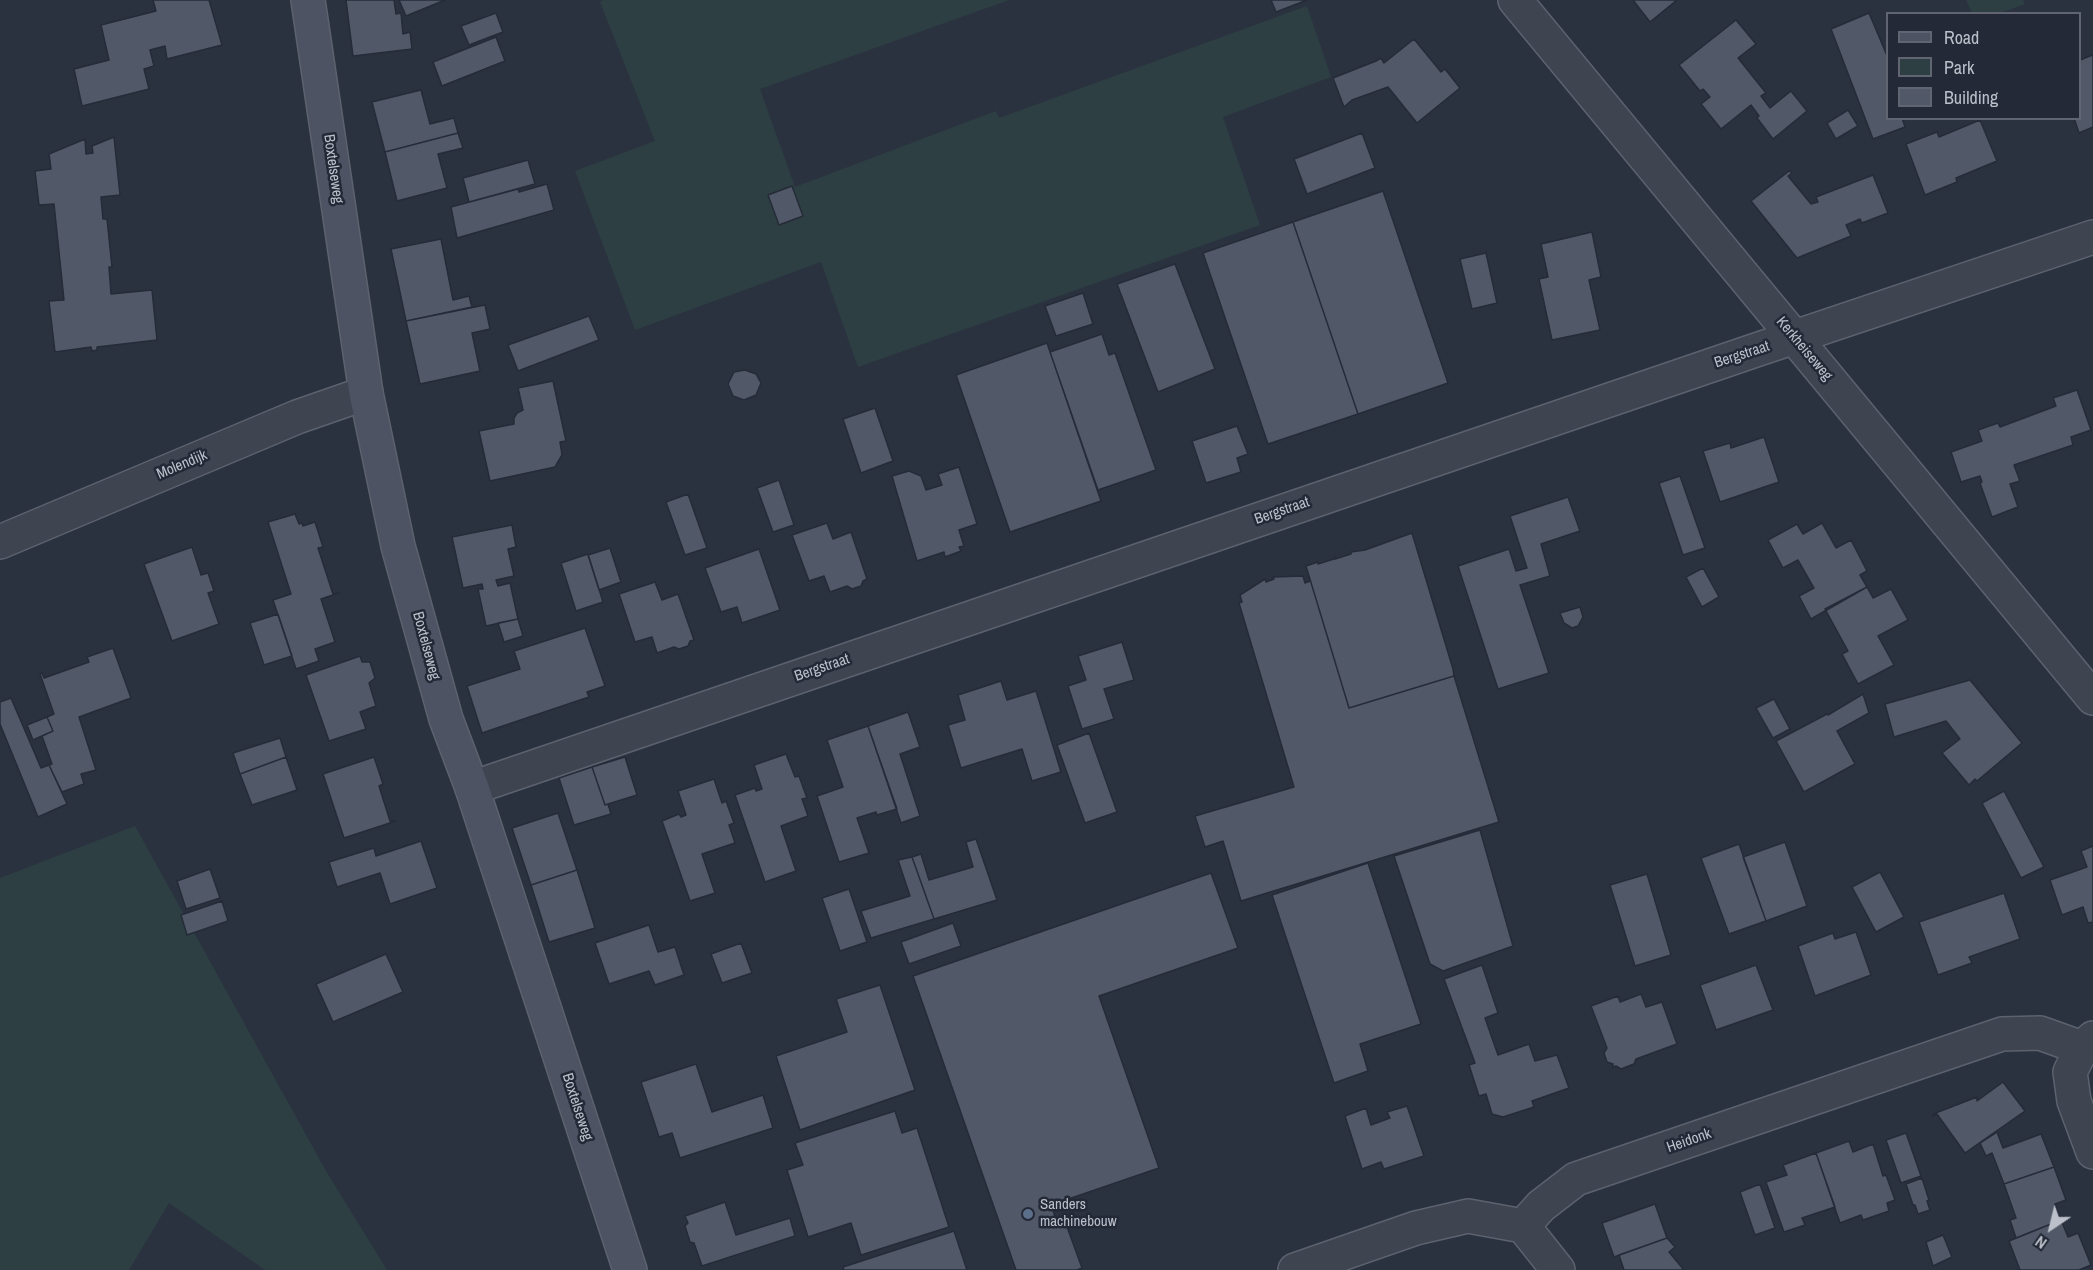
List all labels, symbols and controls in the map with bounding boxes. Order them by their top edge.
legend [1886,12,2081,120]
text: Road [1944,25,1979,50]
text: Park [1944,55,1974,80]
text: Building [1944,85,1998,110]
street label: Boxtelseweg [319,133,347,205]
street label: Kerkheiseweg [1772,313,1836,385]
street label: Bergstraat [1712,338,1772,372]
street label: Molendijk [154,446,210,484]
street label: Bergstraat [1252,493,1312,529]
street label: Boxtelseweg [408,610,444,682]
street label: Bergstraat [792,650,852,686]
street label: Boxtelseweg [558,1071,596,1143]
street label: Heidonk [1664,1125,1714,1157]
place label: Sanders machinebouw [1040,1196,1117,1231]
north arrow [2021,1198,2081,1258]
marker: Sanders machinebouw [1021,1207,1035,1221]
text: N [2030,1231,2051,1254]

